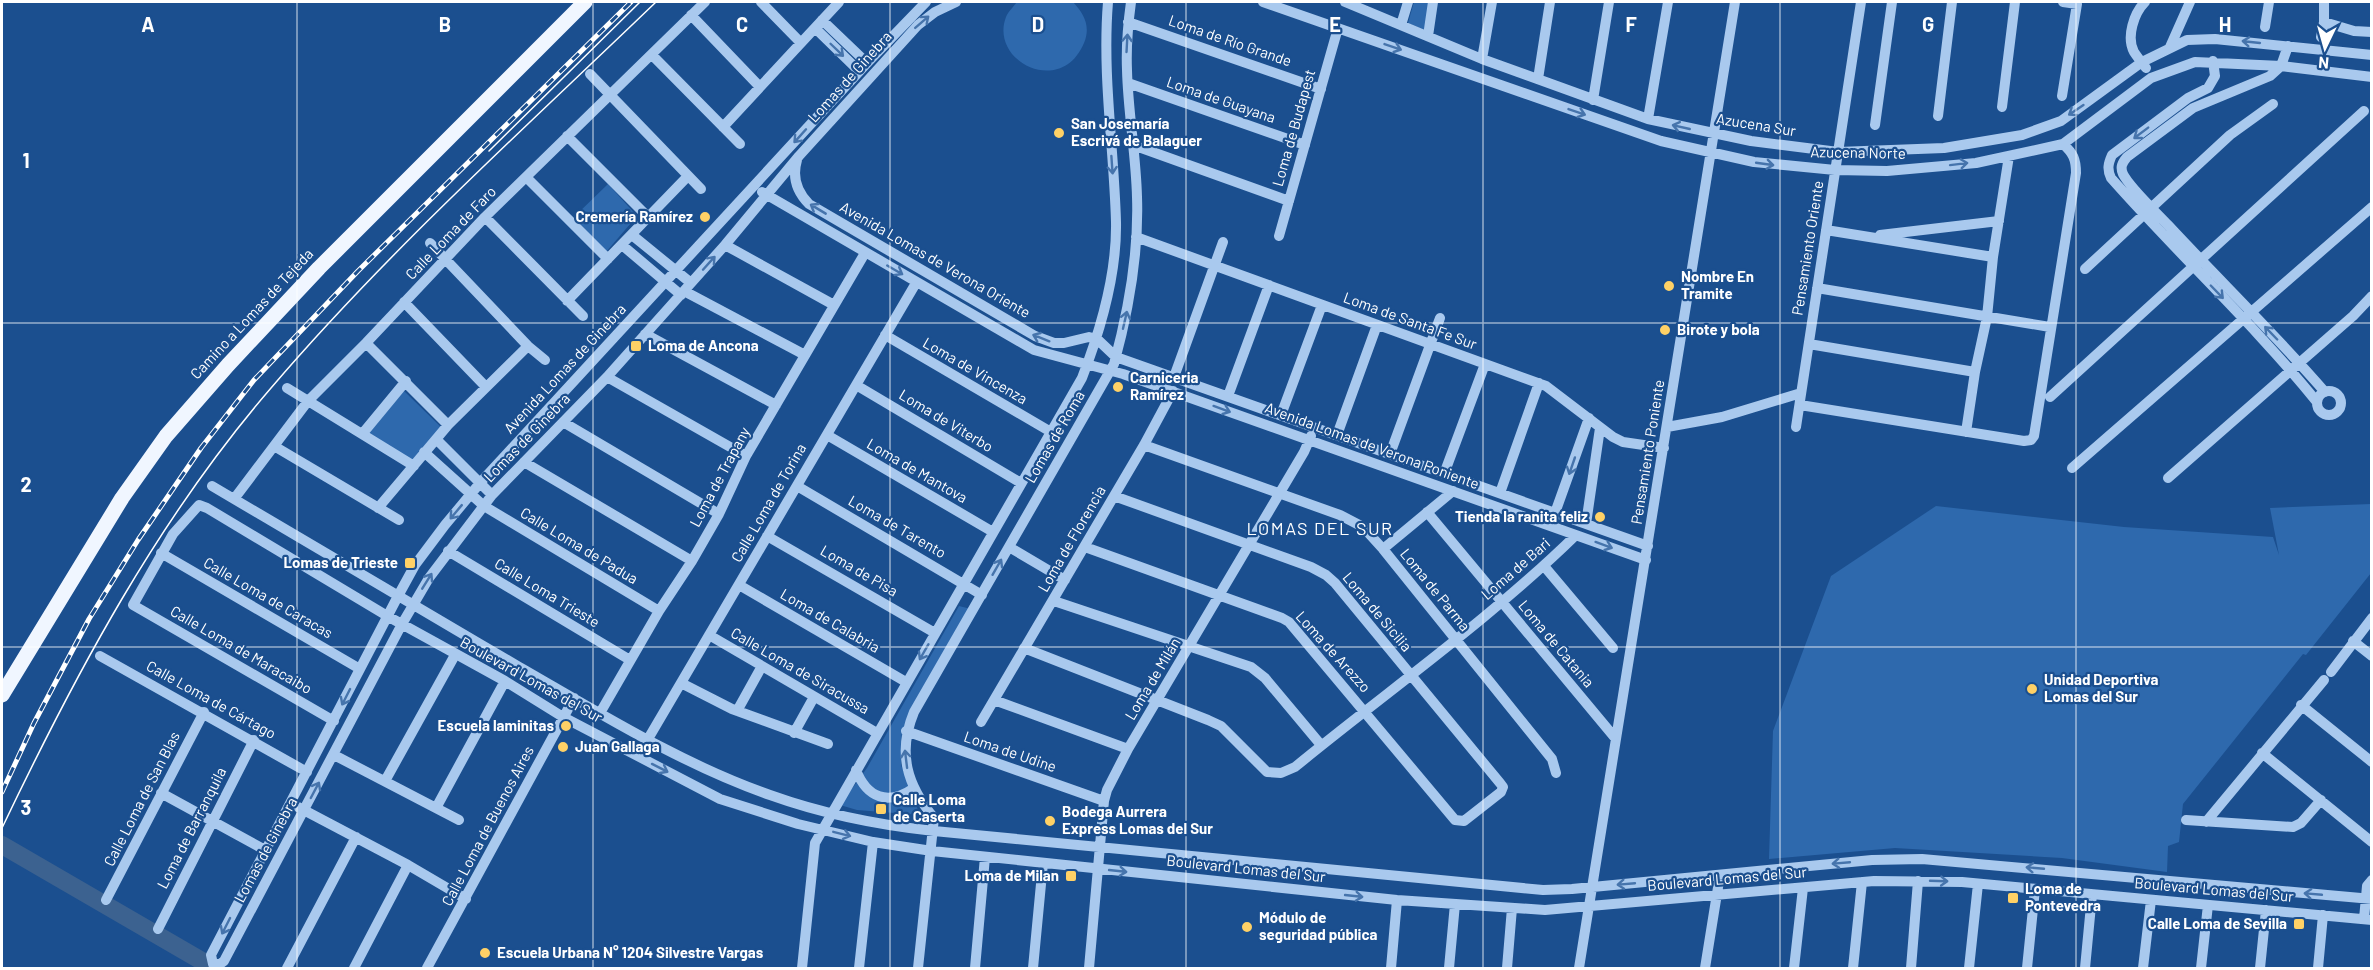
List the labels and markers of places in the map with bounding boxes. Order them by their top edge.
place label: San Josemaría Escrivá de Balaguer [1071,114,1202,149]
marker: San Josemaría Escrivá de Balaguer [1052,126,1066,140]
place label: Cremería Ramírez [575,207,693,225]
marker: Cremería Ramírez [698,210,712,224]
place label: Nombre En Tramite [1681,267,1754,302]
marker: Nombre En Tramite [1662,279,1676,293]
place label: Birote y bola [1677,320,1760,338]
marker: Birote y bola [1658,323,1672,337]
place label: Loma de Ancona [648,336,759,354]
marker: Loma de Ancona [629,339,643,353]
place label: Carniceria Ramírez [1130,368,1198,403]
marker: Carniceria Ramírez [1111,380,1125,394]
place label: Tienda la ranita feliz [1455,507,1588,525]
marker: Tienda la ranita feliz [1593,510,1607,524]
place label: Lomas de Trieste [284,553,398,571]
marker: Lomas de Trieste [403,556,417,570]
place label: Unidad Deportiva Lomas del Sur [2044,670,2158,705]
marker: Unidad Deportiva Lomas del Sur [2025,682,2039,696]
place label: Escuela laminitas [438,716,554,734]
marker: Escuela laminitas [559,719,573,733]
place label: Juan Gallaga [575,737,660,755]
marker: Juan Gallaga [556,740,570,754]
place label: Calle Loma de Caserta [893,790,966,825]
marker: Calle Loma de Caserta [874,802,888,816]
place label: Bodega Aurrera Express Lomas del Sur [1062,802,1213,837]
marker: Bodega Aurrera Express Lomas del Sur [1043,814,1057,828]
place label: Loma de Milan [965,866,1059,884]
marker: Loma de Milan [1064,869,1078,883]
place label: Loma de Pontevedra [2025,879,2101,914]
marker: Loma de Pontevedra [2006,891,2020,905]
place label: Módulo de seguridad pública [1259,908,1377,943]
place label: Calle Loma de Sevilla [2148,914,2287,932]
marker: Calle Loma de Sevilla [2292,917,2306,931]
marker: Módulo de seguridad pública [1240,920,1254,934]
place label: Escuela Urbana N° 1204 Silvestre Vargas [497,943,764,961]
marker: Escuela Urbana N° 1204 Silvestre Vargas [478,946,492,960]

